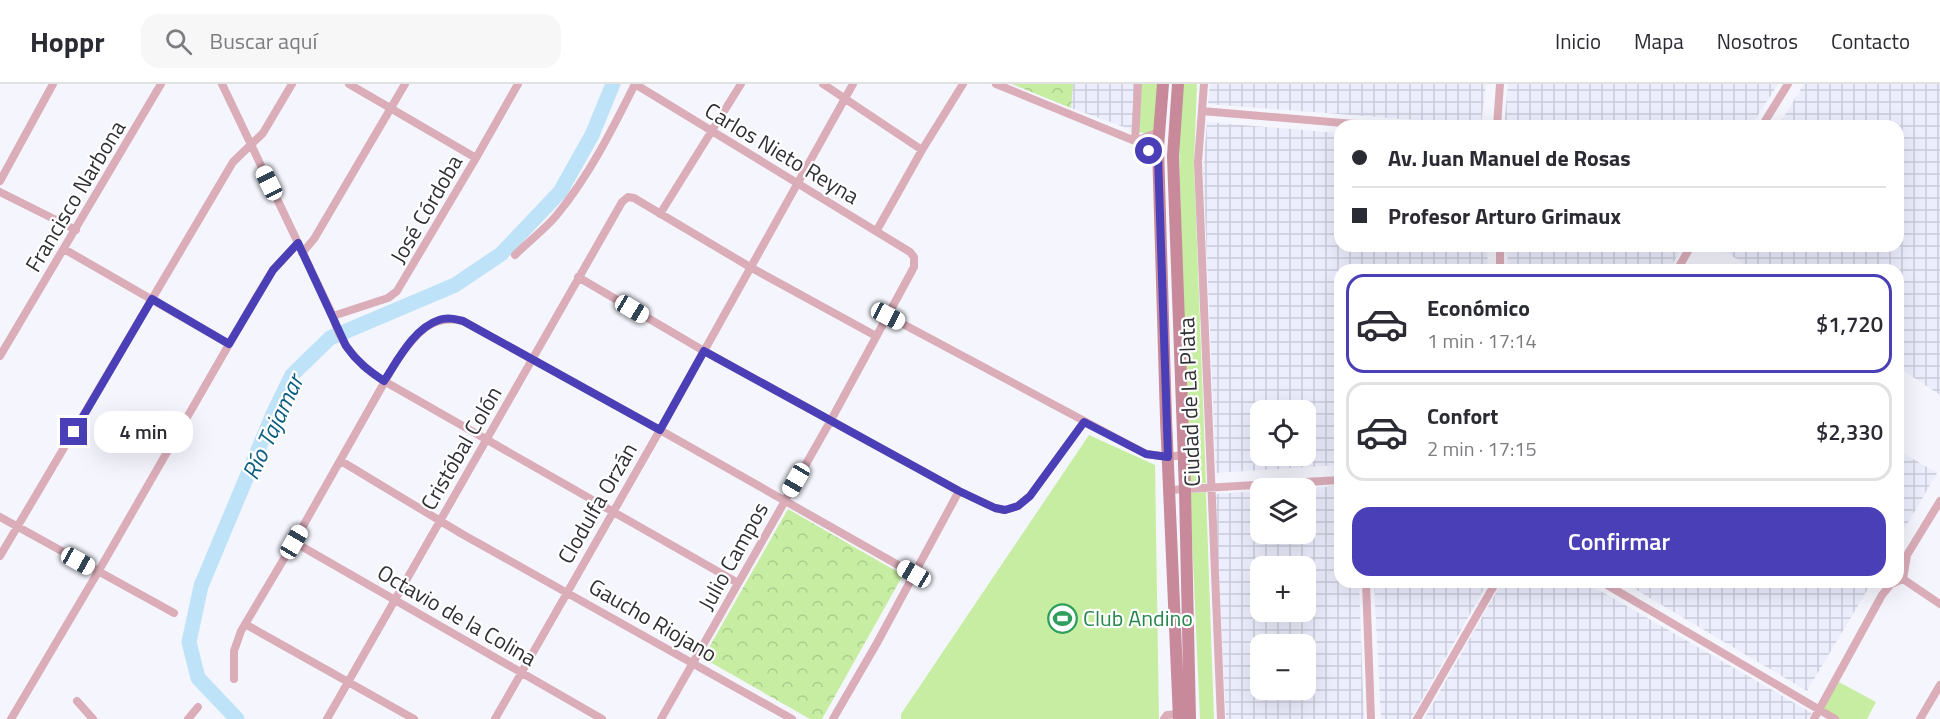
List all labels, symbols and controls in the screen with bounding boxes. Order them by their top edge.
search box [141,14,561,68]
text: Hoppr [30,20,105,63]
text: Buscar aquí [210,24,317,58]
icon: search [162,25,195,58]
text: Inicio [1555,25,1601,57]
text: Mapa [1634,25,1684,57]
text: Nosotros [1717,25,1798,57]
text: Contacto [1831,25,1910,57]
street label: Carlos Nieto Reyna [698,93,866,213]
street label: Francisco Narbona [16,114,134,278]
route start [1135,137,1162,164]
text: Av. Juan Manuel de Rosas [1388,141,1631,175]
street label: José Córdoba [381,148,471,270]
car [253,163,285,203]
text: Profesor Arturo Grimaux [1388,199,1621,233]
text: Económico [1427,291,1530,325]
car [612,292,652,326]
icon: car [1355,297,1409,351]
car [868,300,908,332]
text: $1,720 [1816,307,1883,341]
street label: Ciudad de La Plata [1169,317,1209,487]
text: 1 min · 17:14 [1427,325,1537,356]
water label: Río Tajamar [232,365,313,485]
street label: Cristóbal Colón [412,380,510,516]
text: Confort [1427,399,1498,433]
map controls [1250,400,1316,700]
button: locate [1250,400,1316,466]
icon: car [1355,405,1409,459]
callout: 4 min [95,411,194,453]
text: $2,330 [1816,415,1883,449]
text: 4 min [119,416,168,447]
route end [60,418,87,445]
text: 2 min · 17:15 [1427,433,1537,464]
street label: Clodulfa Orzán [548,436,646,570]
car [779,460,813,500]
button: layers [1250,478,1316,544]
street label: Julio Campos [689,496,777,616]
button: Confirmar [1352,507,1886,576]
car [277,522,311,562]
car [58,544,98,578]
street label: Octavio de la Colina [371,555,543,675]
button: + [1250,556,1316,622]
car [894,557,934,591]
street label: Gaucho Riojano [582,569,724,671]
place label: Club Andino [1083,601,1193,635]
sports icon: Club Andino [1046,602,1078,634]
button: − [1250,634,1316,700]

